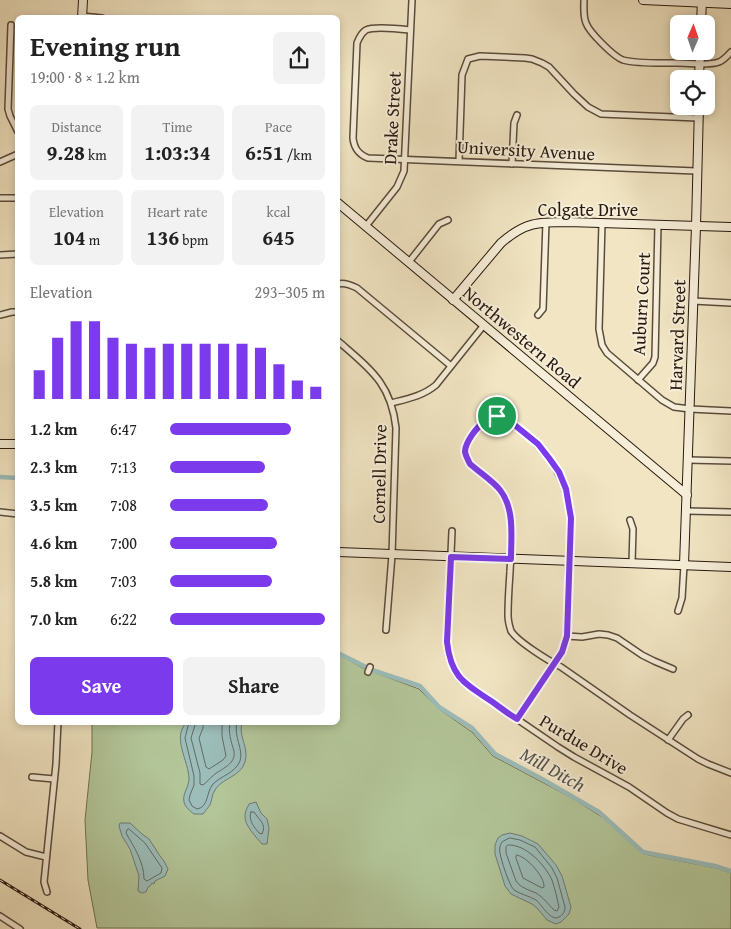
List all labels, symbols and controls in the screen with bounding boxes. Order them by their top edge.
north arrow [670,15,715,60]
map controls [670,15,715,115]
text: Evening run [30,25,181,66]
button: share [273,32,325,84]
text: 19:00 · 8 × 1.2 km [30,65,140,89]
street label: Drake Street [376,70,408,165]
button: locate [670,70,715,115]
text: Distance [51,117,102,137]
text: Time [163,117,192,137]
text: Pace [265,117,292,137]
street label: University Avenue [456,133,596,167]
text: 9.28 [46,137,85,168]
text: 1:03:34 [144,137,211,168]
text: 6:51 [245,137,284,168]
text: km [85,145,107,165]
text: /km [284,145,312,165]
street label: Colgate Drive [538,196,638,223]
text: Elevation [49,202,104,222]
text: Heart rate [147,202,208,222]
text: kcal [267,202,290,222]
text: 104 [53,222,86,253]
text: 136 [147,222,179,253]
text: 645 [262,222,295,253]
text: m [86,230,100,250]
text: bpm [179,230,208,250]
street label: Auburn Court [625,251,657,356]
street label: Harvard Street [662,278,692,391]
street label: Northwestern Road [457,279,587,395]
text: Elevation [30,280,93,304]
text: 293–305 m [255,280,325,304]
pin [476,395,518,437]
icon: arrive [483,402,511,430]
text: 1.2 km [30,417,77,441]
text: 6:47 [110,417,137,441]
street label: Cornell Drive [365,424,393,524]
text: 2.3 km [30,455,77,479]
text: 7:13 [110,455,137,479]
text: 3.5 km [30,493,77,517]
text: 7:08 [110,493,137,517]
text: 4.6 km [30,531,77,555]
text: 7:00 [110,531,137,555]
text: 5.8 km [30,569,77,593]
text: 7:03 [110,569,137,593]
text: 7.0 km [30,607,77,631]
text: 6:22 [110,607,137,631]
button: Save [30,657,173,715]
button: Share [183,657,325,715]
street label: Purdue Drive [535,707,633,781]
water label: Mill Ditch [515,740,591,799]

